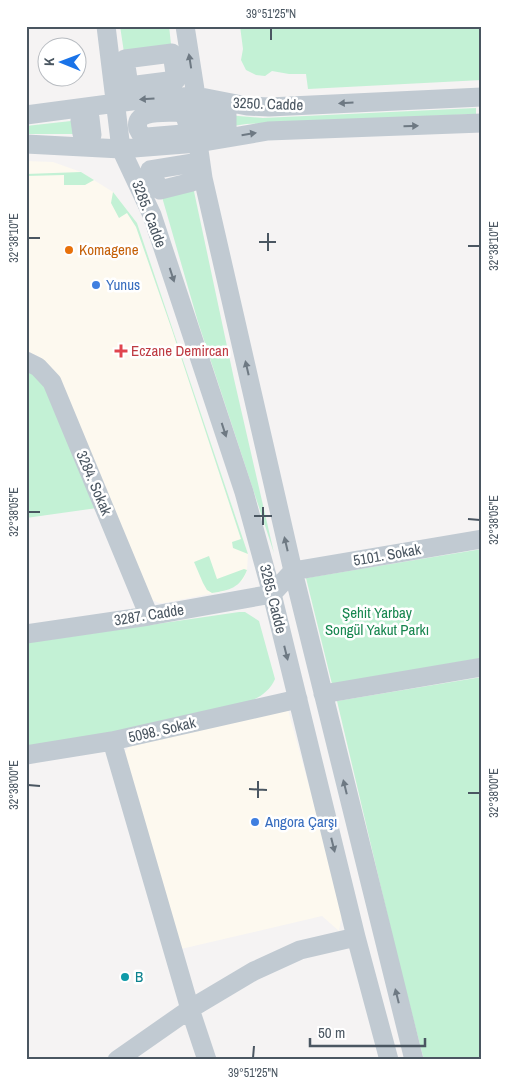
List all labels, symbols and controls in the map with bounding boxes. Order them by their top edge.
text: 39°51'25"N [246,6,296,22]
north arrow [38,38,88,88]
one-way arrow [186,53,194,69]
text: K [40,57,58,66]
street label: 3250. Cadde [232,92,304,115]
one-way arrow [139,96,155,104]
one-way arrow [337,100,353,108]
one-way arrow [403,121,419,129]
one-way arrow [241,130,257,138]
street label: 3285. Cadde [127,177,172,251]
text: 32°38'10"E [6,213,22,263]
text: 32°38'10"E [486,221,502,271]
place label: Komagene [79,239,139,260]
marker: Komagene [63,244,75,256]
one-way arrow [169,268,176,283]
place label: Yunus [106,274,140,295]
marker: Yunus [90,279,102,291]
place label: Eczane Demircan [131,340,229,361]
marker: Eczane Demircan [115,345,127,357]
one-way arrow [243,361,251,376]
one-way arrow [220,422,228,437]
street label: 3284. Sokak [71,447,118,519]
text: 32°38'05"E [6,487,22,537]
text: 32°38'05"E [486,495,502,545]
one-way arrow [282,535,290,551]
street label: 5101. Sokak [351,538,423,571]
street label: 3285. Cadde [255,562,292,636]
street label: 3287. Cadde [112,599,186,630]
park label: Şehit Yarbay Songül Yakut Parkı [325,602,429,640]
one-way arrow [283,646,291,661]
street label: 5098. Sokak [126,711,198,747]
text: 32°38'00"E [6,760,22,810]
text: 32°38'00"E [486,768,502,818]
one-way arrow [341,779,349,794]
place label: Angora Çarşı [264,811,337,832]
marker: Angora Çarşı [249,816,261,828]
one-way arrow [329,838,337,853]
place label: B [135,966,143,987]
marker: B [119,971,131,983]
one-way arrow [392,988,400,1003]
scale bar [310,1016,426,1048]
text: 50 m [318,1022,345,1043]
text: 39°51'25"N [228,1065,278,1081]

